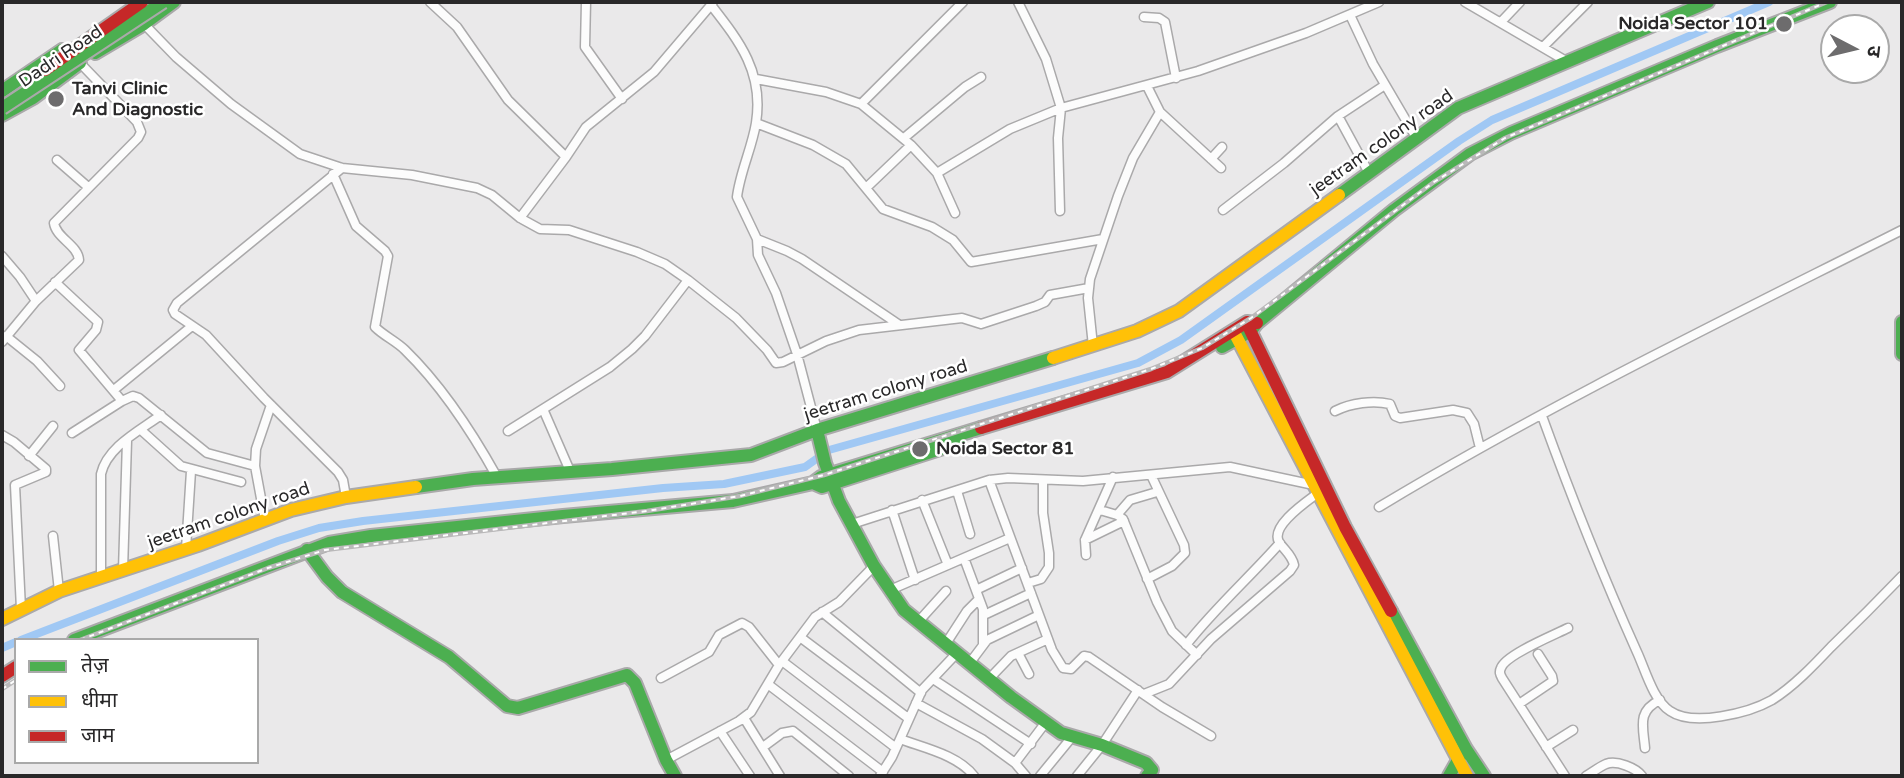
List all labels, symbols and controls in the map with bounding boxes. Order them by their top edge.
place label: Noida Sector 101 [1618,13,1768,35]
marker: Noida Sector 101 [1774,14,1794,34]
north arrow [1820,14,1890,84]
street label: Dadri Road [15,21,107,93]
text: उ [1862,44,1885,58]
place label: Tanvi Clinic And Diagnostic [72,78,203,120]
street label: jeetram colony road [1306,85,1458,201]
marker: Tanvi Clinic And Diagnostic [46,89,66,109]
street label: jeetram colony road [802,356,970,426]
place label: Noida Sector 81 [936,438,1075,460]
marker: Noida Sector 81 [910,439,930,459]
street label: jeetram colony road [145,478,313,554]
legend [14,638,259,764]
text: तेज़ [81,653,109,678]
text: धीमा [81,688,117,713]
text: जाम [81,723,115,748]

